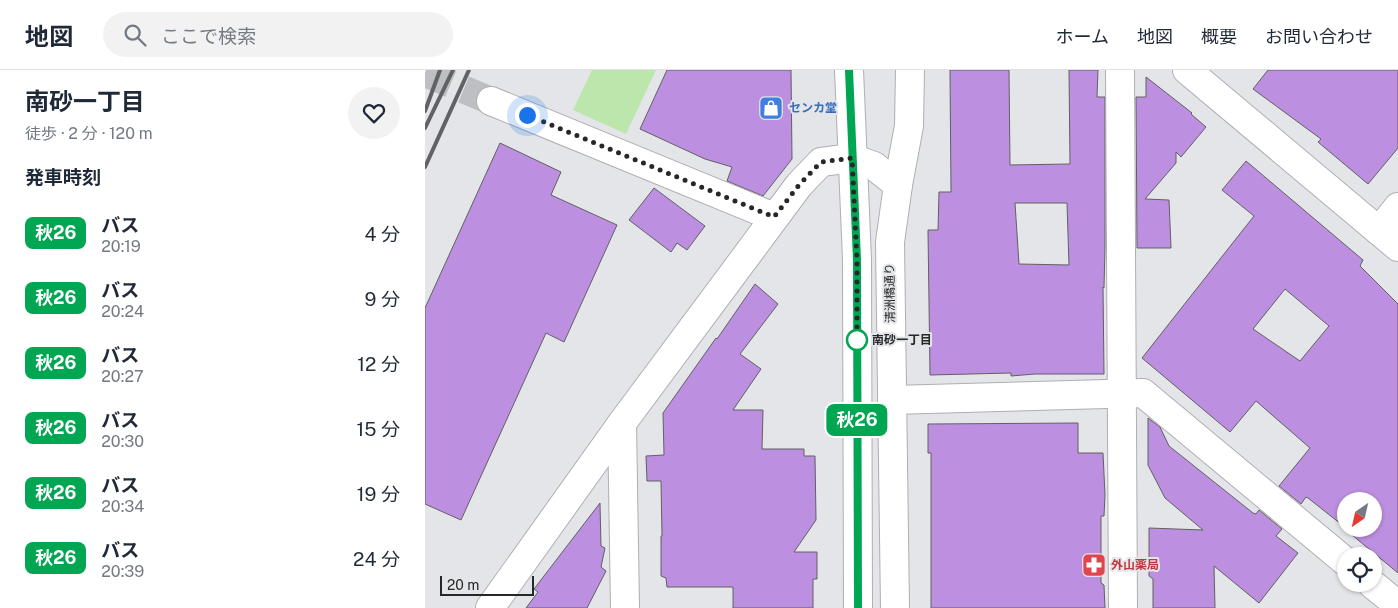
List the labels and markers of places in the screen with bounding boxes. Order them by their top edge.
shop icon: センカ堂 [758,95,784,121]
place label: センカ堂 [789,101,837,115]
marker: 南砂一丁目 [846,329,868,351]
place label: 南砂一丁目 [872,333,932,347]
pharmacy icon: 外山薬局 [1081,552,1107,578]
place label: 外山薬局 [1111,558,1159,572]

